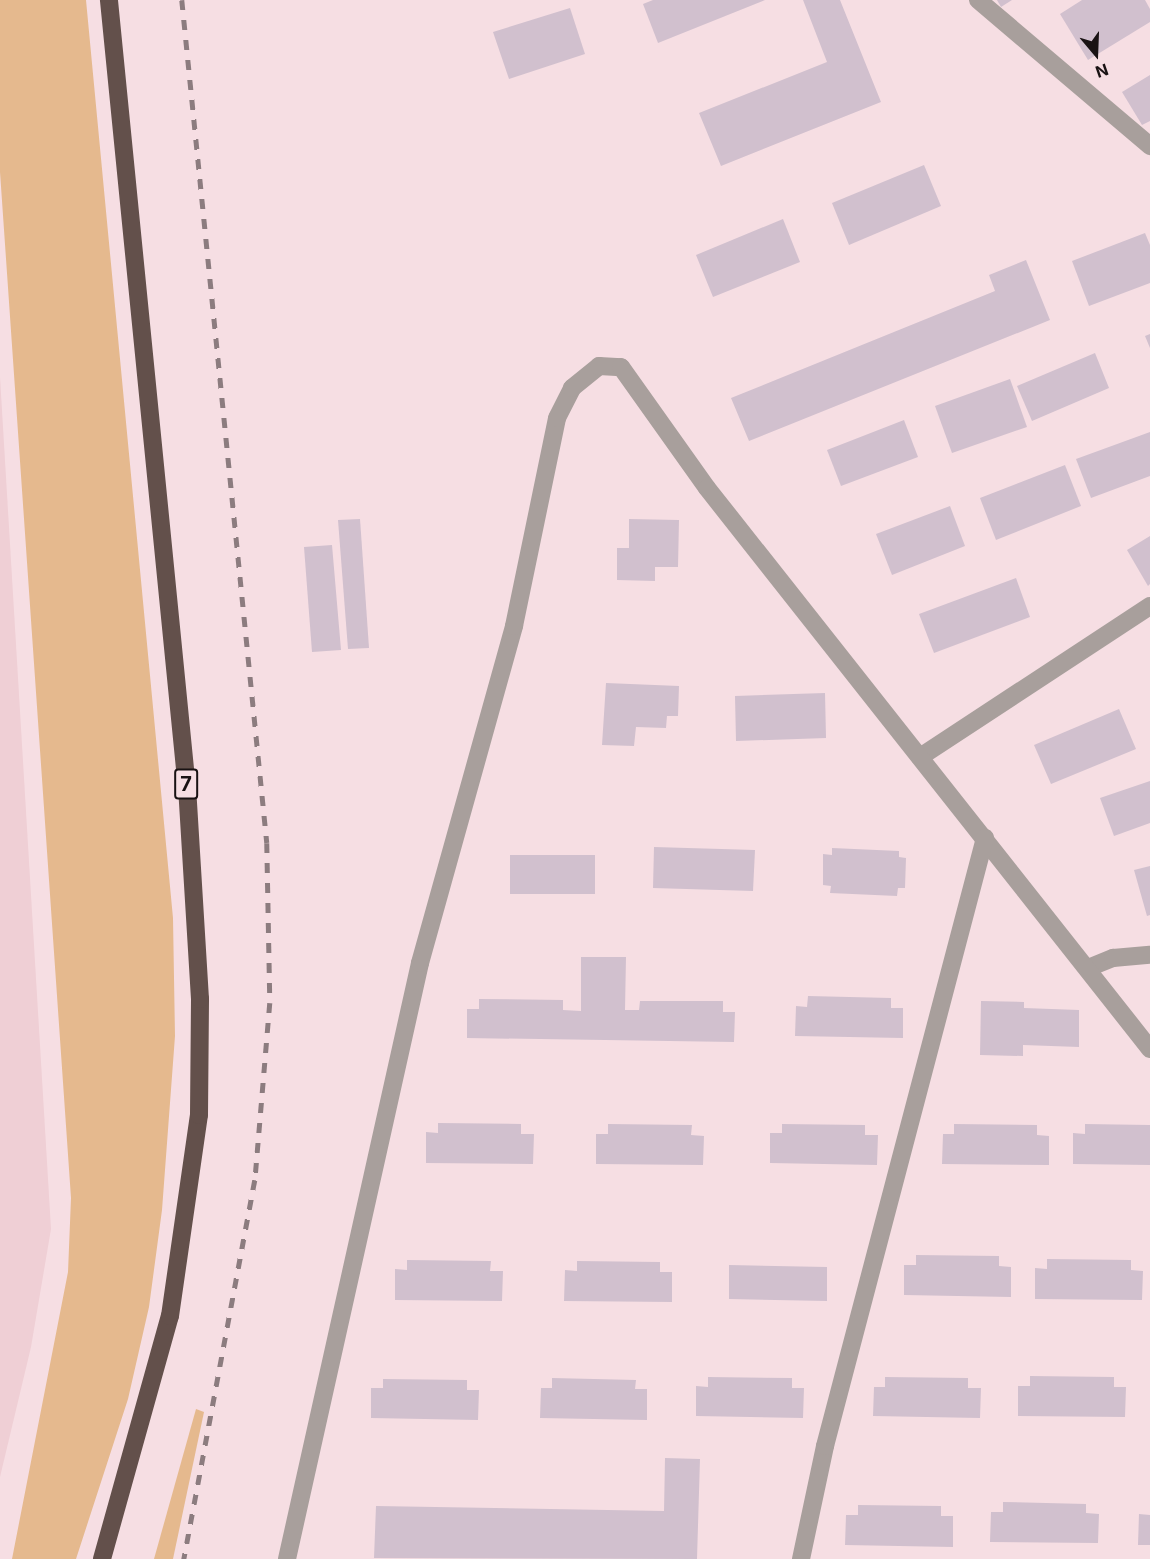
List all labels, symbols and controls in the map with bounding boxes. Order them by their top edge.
north arrow [1066,24,1126,84]
text: N [1093,60,1111,82]
road number: 7 [174,767,198,801]

